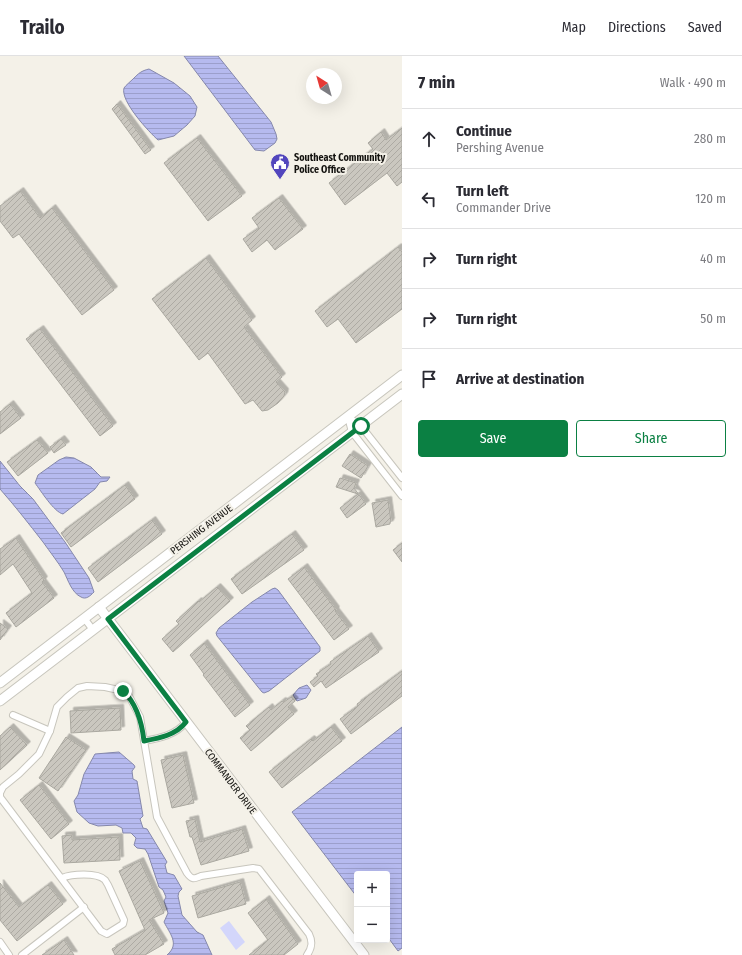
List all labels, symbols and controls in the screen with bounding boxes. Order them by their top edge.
text: Trailo [20,16,65,39]
text: Map [562,19,586,36]
text: Directions [608,19,666,36]
text: Saved [688,19,722,36]
north arrow [306,68,342,104]
text: 7 min [418,72,455,93]
text: Walk · 490 m [660,75,726,90]
text: Continue [456,122,512,140]
icon: ahead [418,128,440,150]
text: 280 m [694,131,726,146]
text: Pershing Avenue [456,140,544,155]
public building icon: Southeast Community Police Office [269,152,291,180]
place label: Southeast Community Police Office [294,152,386,176]
text: Turn left [456,182,509,200]
icon: left [418,188,440,210]
text: 120 m [695,191,726,206]
text: Commander Drive [456,200,551,215]
icon: right [418,248,440,270]
text: Turn right [456,250,517,268]
text: 40 m [700,251,726,266]
icon: right [418,308,440,330]
text: Turn right [456,310,517,328]
text: 50 m [700,311,726,326]
icon: arrive [418,368,440,390]
text: Arrive at destination [456,370,584,388]
route start [352,417,370,435]
button: Save [418,420,568,457]
button: Share [576,420,726,457]
street label: PERSHING AVENUE [168,502,235,557]
route end [114,682,132,700]
street label: COMMANDER DRIVE [202,747,259,817]
map controls [354,871,390,943]
button: + [354,871,390,907]
button: − [354,907,390,943]

